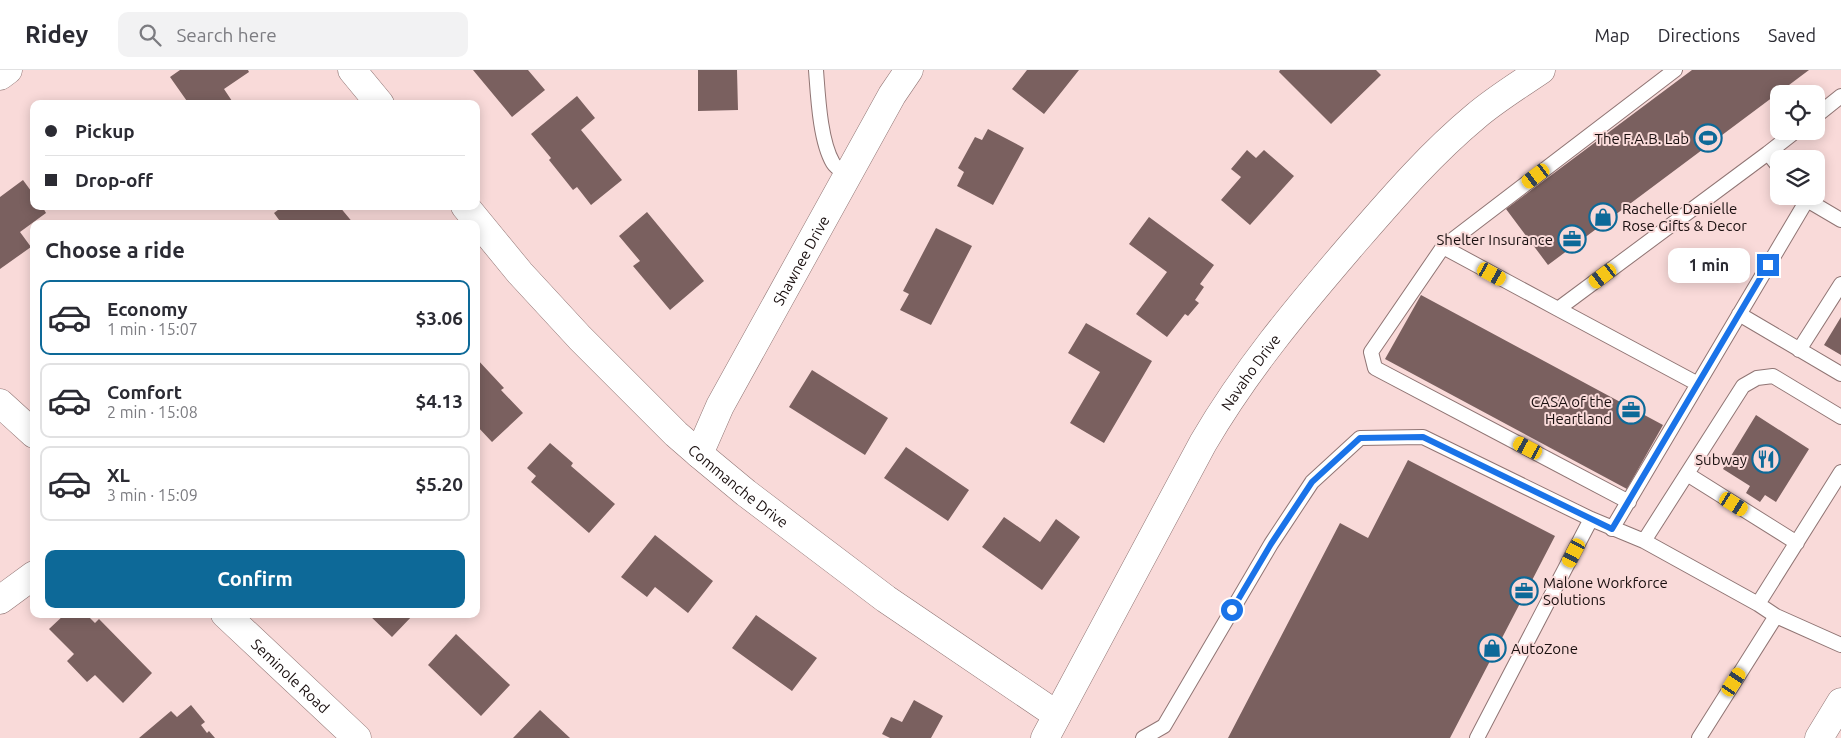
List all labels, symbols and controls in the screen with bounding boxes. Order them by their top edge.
search box [118,12,468,57]
text: Ridey [25,21,88,48]
icon: search [136,21,164,49]
text: Search here [176,24,277,46]
text: Map [1594,25,1630,45]
text: Directions [1658,25,1740,45]
text: Saved [1768,25,1816,45]
map controls [1770,85,1825,205]
button: locate [1770,85,1825,140]
text: Pickup [75,120,135,142]
sports icon: The F.A.B. Lab [1693,123,1723,153]
place label: The F.A.B. Lab [1595,130,1689,147]
button: layers [1770,150,1825,205]
car [1519,161,1552,191]
text: Drop-off [75,169,153,191]
place label: Rachelle Danielle Rose Gifts & Decor [1622,200,1747,234]
shop icon: Rachelle Danielle Rose Gifts & Decor [1588,202,1618,232]
street label: Shawnee Drive [769,212,832,308]
office icon: Shelter Insurance [1557,224,1587,254]
place label: Shelter Insurance [1436,231,1553,248]
text: Choose a ride [45,237,185,262]
callout: 1 min [1668,248,1750,282]
route end [1757,254,1779,276]
text: 1 min [1689,256,1729,274]
car [1475,260,1508,288]
car [1586,261,1619,291]
icon: car [47,295,92,340]
text: Economy [107,298,188,320]
text: $3.06 [415,307,463,329]
text: 1 min · 15:07 [107,320,198,338]
street label: Navaho Drive [1217,330,1283,413]
icon: car [47,378,92,423]
text: Comfort [107,381,182,403]
text: $4.13 [415,390,463,412]
place label: CASA of the Heartland [1531,393,1612,427]
office icon: CASA of the Heartland [1616,395,1646,425]
text: 2 min · 15:08 [107,403,198,421]
car [1511,434,1544,462]
street label: Commanche Drive [685,440,792,531]
restaurant icon: Subway [1751,444,1781,474]
place label: Subway [1695,451,1747,468]
icon: car [47,461,92,506]
text: XL [107,464,130,486]
text: $5.20 [415,473,463,495]
text: 3 min · 15:09 [107,486,198,504]
car [1717,490,1750,518]
car [1560,536,1587,570]
button: Confirm [45,550,465,608]
place label: Malone Workforce Solutions [1543,574,1668,608]
office icon: Malone Workforce Solutions [1509,576,1539,606]
route start [1221,599,1243,621]
shop icon: AutoZone [1477,633,1507,663]
street label: Seminole Road [248,635,333,716]
place label: AutoZone [1511,640,1578,657]
car [1719,665,1748,699]

